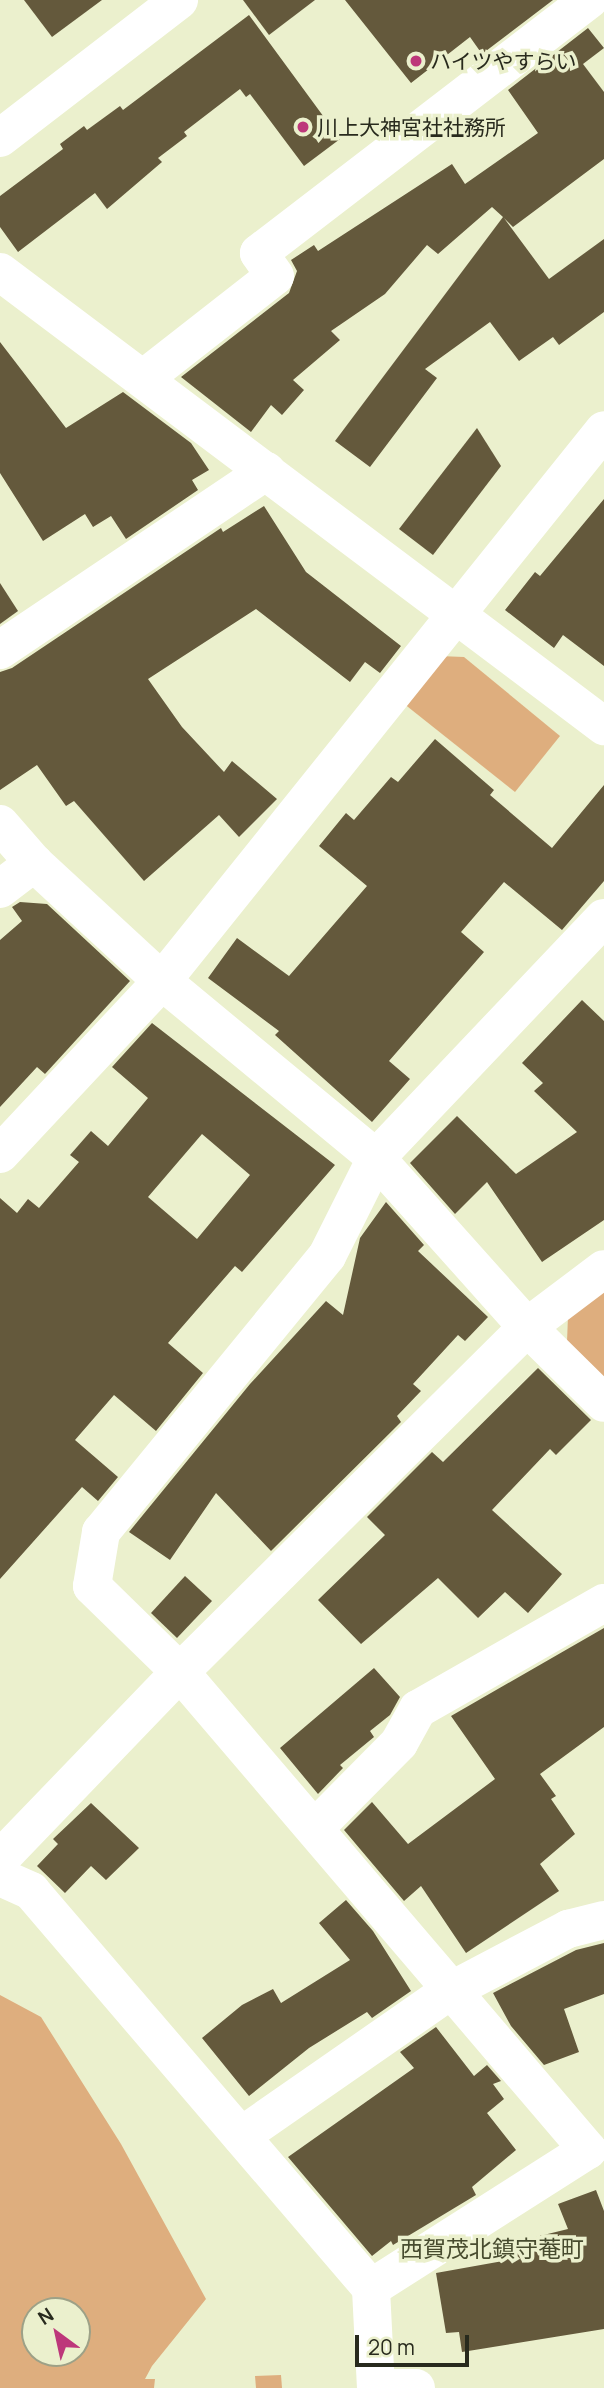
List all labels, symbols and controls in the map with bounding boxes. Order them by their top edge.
place label: ハイツやすらい [430,48,577,74]
marker: ハイツやすらい [408,53,424,69]
place label: 川上大神宮社社務所 [317,114,506,140]
marker: 川上大神宮社社務所 [295,119,311,135]
district label: 西賀茂北鎮守菴町 [400,2234,584,2262]
north arrow [21,2297,91,2367]
text: N [33,2301,58,2331]
scale bar [359,2322,473,2366]
text: 20 m [368,2333,415,2361]

